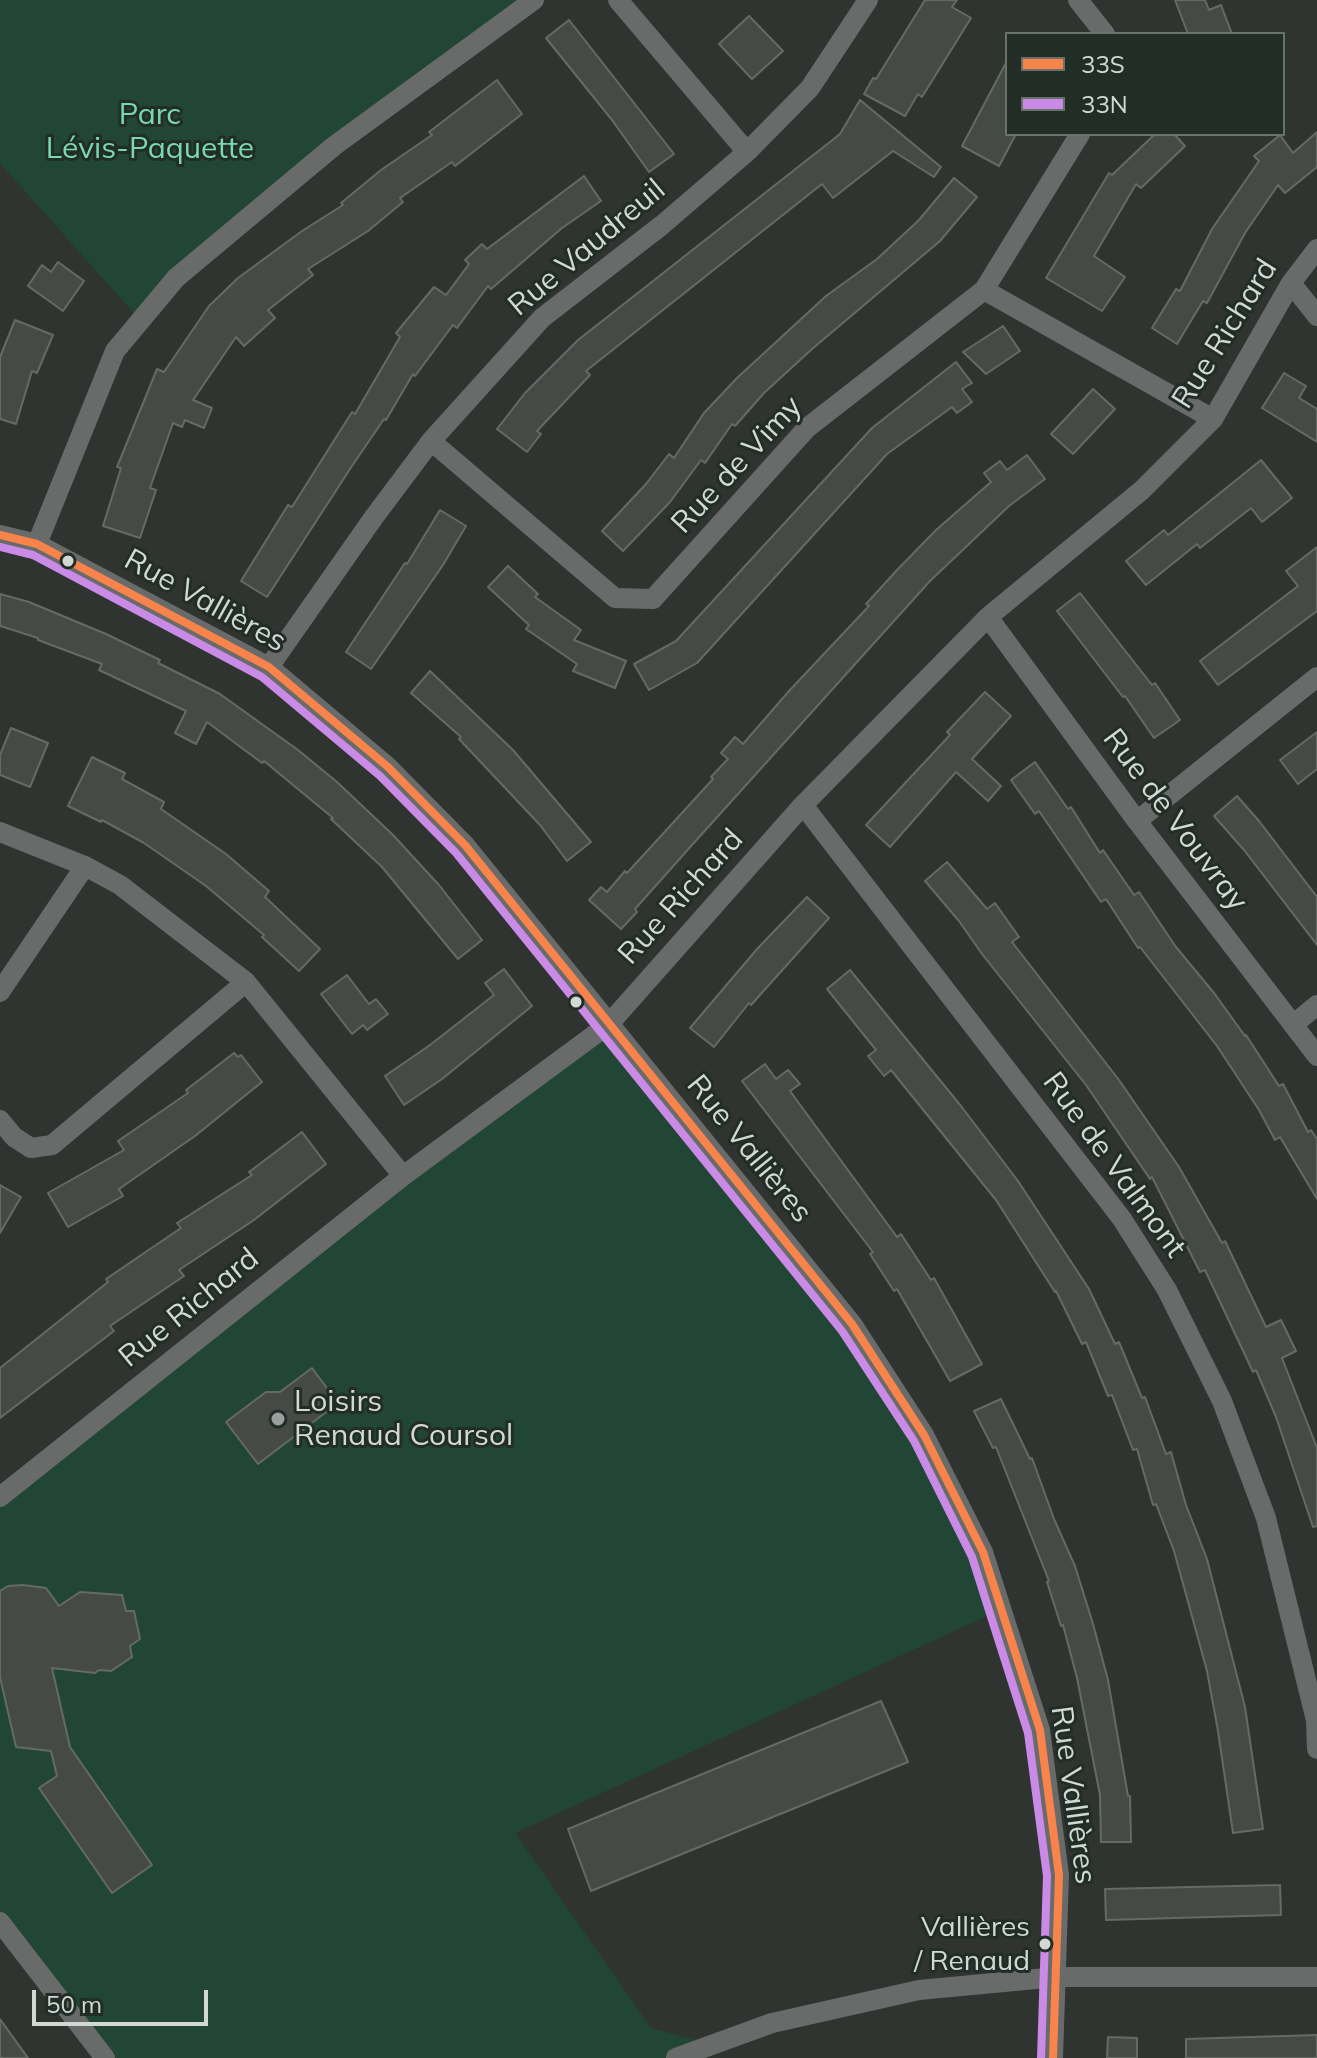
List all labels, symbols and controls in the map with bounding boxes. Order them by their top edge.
legend [1005,32,1285,136]
text: 33S [1081,49,1125,79]
text: 33N [1081,89,1128,119]
park label: Parc Lévis-Paquette [46,97,254,168]
street label: Rue Vaudreuil [501,172,673,324]
street label: Rue Richard [1165,253,1285,415]
street label: Rue de Vimy [664,389,810,541]
street label: Rue Vallières [118,542,292,660]
unlabelled marker [60,553,76,569]
street label: Rue de Vouvray [1095,722,1255,918]
street label: Rue Richard [611,822,751,972]
unlabelled marker [568,994,584,1010]
street label: Rue de Valmont [1035,1065,1193,1265]
street label: Rue Vallières [679,1068,819,1230]
street label: Rue Richard [112,1241,266,1375]
place label: Loisirs Renaud Coursol [294,1384,513,1454]
marker: Loisirs Renaud Coursol [269,1410,287,1428]
street label: Rue Vallières [1043,1704,1103,1886]
place label: Vallières / Renaud [914,1911,1030,1977]
marker: Vallières / Renaud [1037,1936,1053,1952]
scale bar [36,1974,212,2024]
text: 50 m [46,1989,102,2019]

